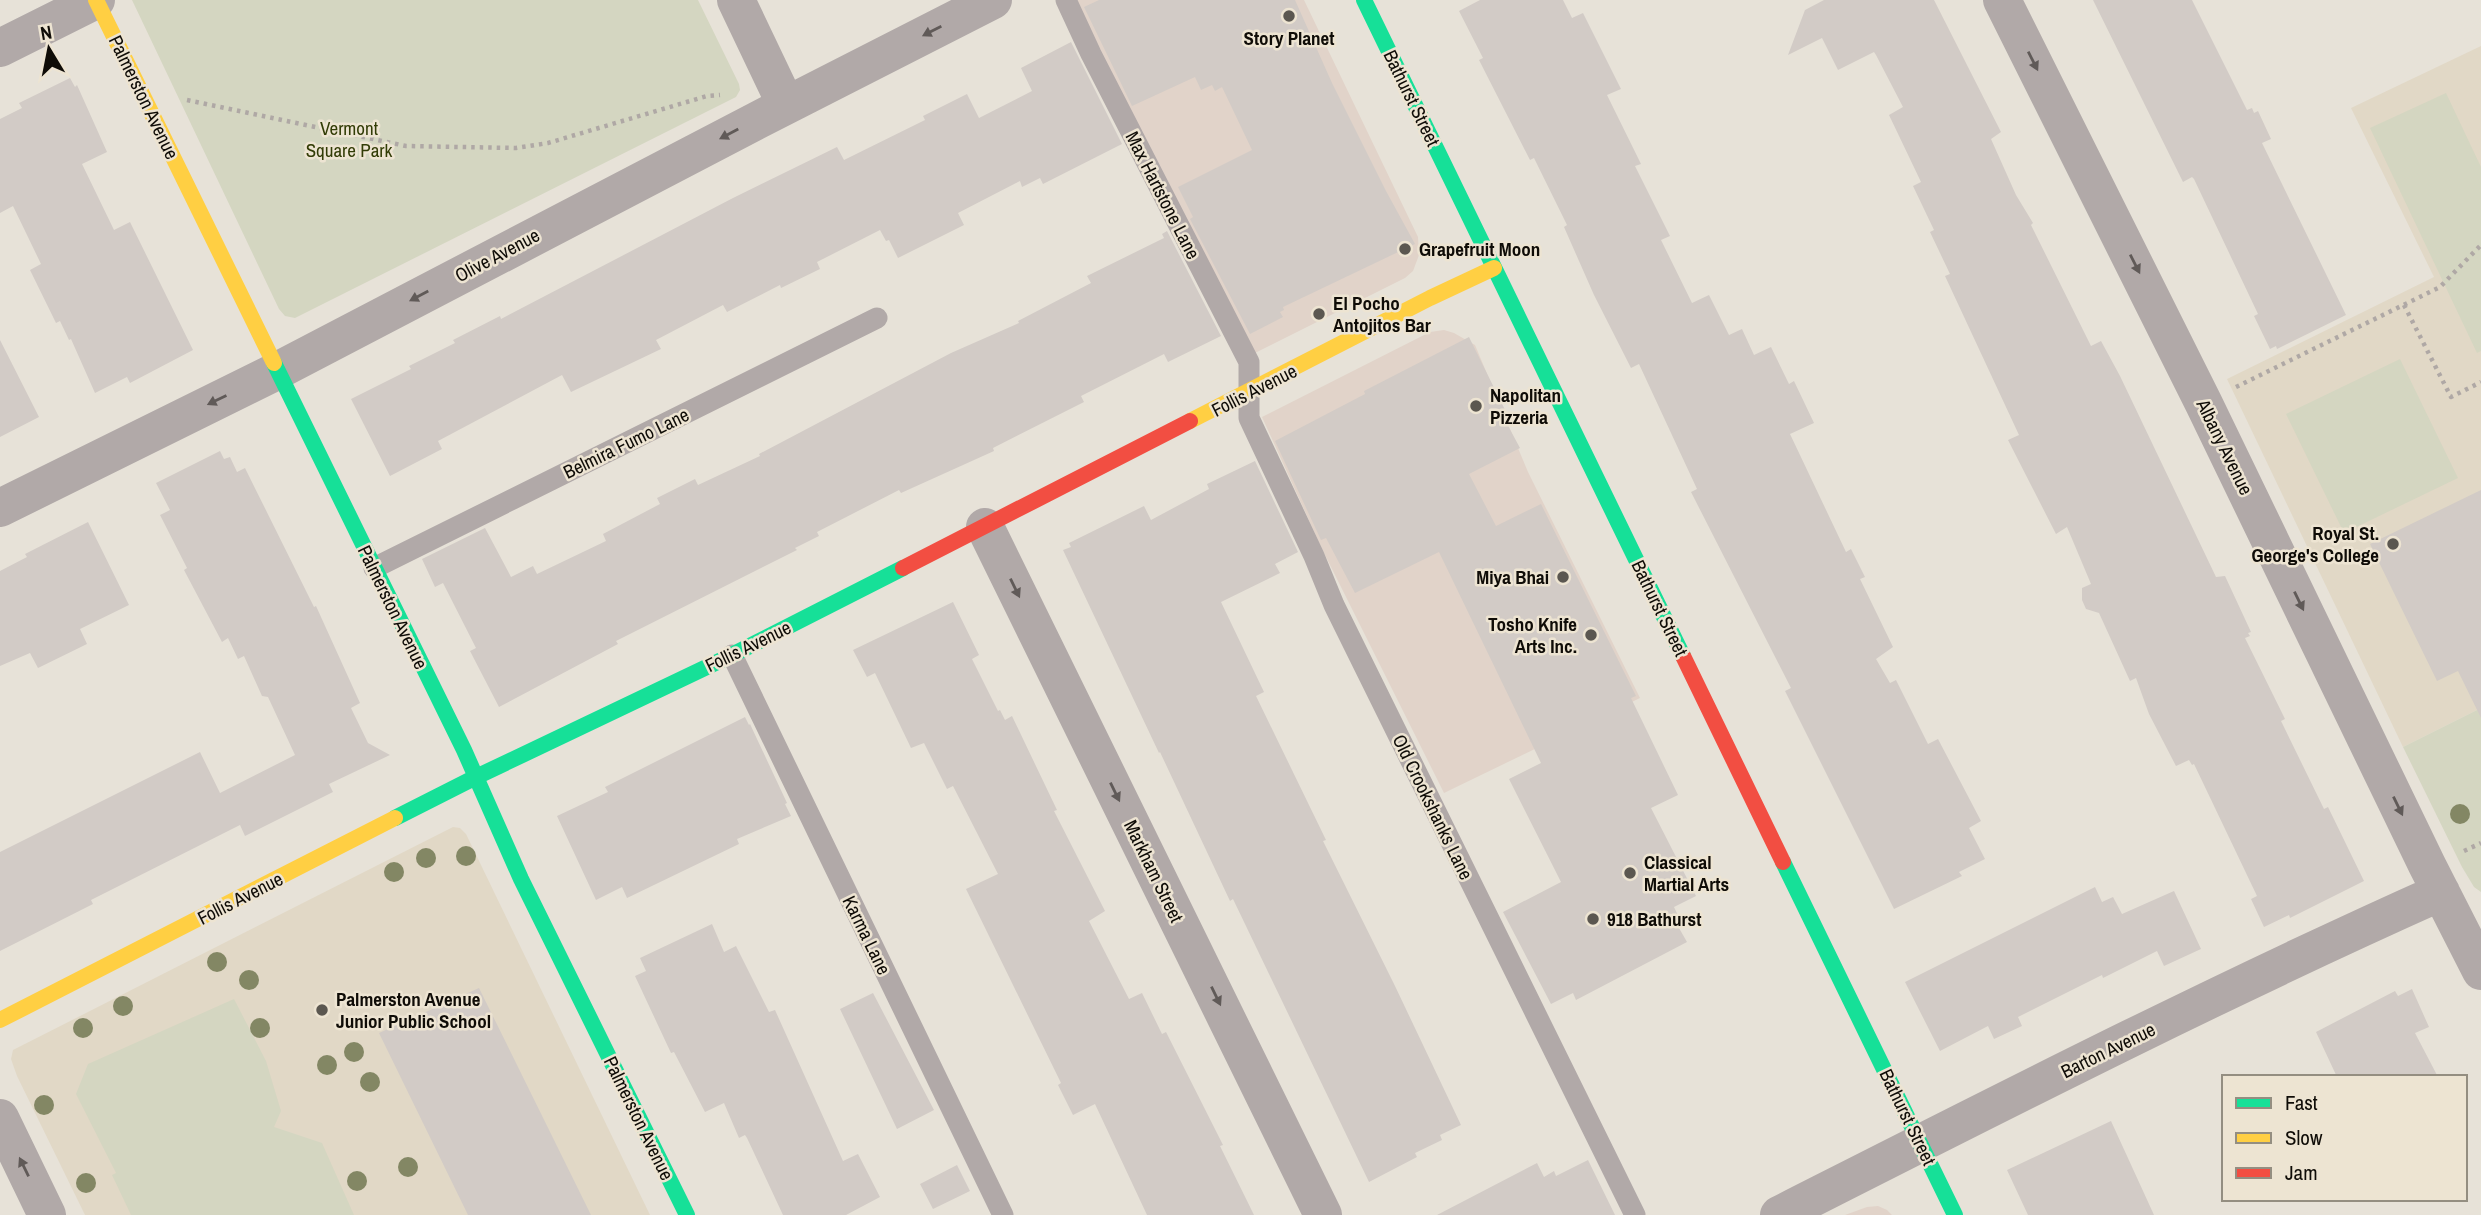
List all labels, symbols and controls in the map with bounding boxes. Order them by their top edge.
marker: Story Planet [1281,8,1297,24]
north arrow [14,14,84,84]
text: N [38,18,54,46]
one-way arrow [922,25,942,36]
place label: Story Planet [1244,25,1334,51]
street label: Palmerston Avenue [103,31,185,163]
street label: Bathurst Street [1378,46,1447,151]
one-way arrow [2027,51,2038,71]
park label: Vermont Square Park [306,115,393,163]
street label: Max Hartstone Lane [1120,127,1206,263]
one-way arrow [719,128,739,140]
street label: Olive Avenue [450,222,544,288]
place label: Grapefruit Moon [1419,236,1540,262]
marker: Grapefruit Moon [1397,241,1413,257]
one-way arrow [2129,254,2140,274]
one-way arrow [409,290,429,302]
place label: El Pocho Antojitos Bar [1333,290,1431,338]
marker: El Pocho Antojitos Bar [1311,306,1327,322]
street label: Follis Avenue [1207,357,1301,423]
place label: Napolitan Pizzeria [1490,382,1561,430]
street label: Albany Avenue [2190,394,2259,499]
one-way arrow [207,395,227,406]
marker: Napolitan Pizzeria [1468,398,1484,414]
street label: Belmira Fumo Lane [559,401,693,485]
place label: Royal St. George's College [2251,520,2379,568]
marker: Royal St. George's College [2385,536,2401,552]
street label: Palmerston Avenue [352,541,434,673]
street label: Bathurst Street [1626,556,1695,661]
place label: Miya Bhai [1476,564,1549,590]
marker: Miya Bhai [1555,569,1571,585]
one-way arrow [1009,578,1020,598]
one-way arrow [2294,591,2305,611]
place label: Tosho Knife Arts Inc. [1488,611,1577,659]
street label: Follis Avenue [701,614,795,678]
marker: Tosho Knife Arts Inc. [1583,627,1599,643]
street label: Old Crookshanks Lane [1387,730,1479,884]
one-way arrow [1109,782,1121,802]
one-way arrow [2393,796,2404,816]
street label: Markham Street [1118,815,1190,927]
place label: Classical Martial Arts [1644,849,1729,897]
street label: Follis Avenue [193,865,287,931]
marker: Classical Martial Arts [1622,865,1638,881]
street label: Karma Lane [837,891,897,979]
place label: 918 Bathurst [1607,906,1701,932]
marker: 918 Bathurst [1585,911,1601,927]
place label: Palmerston Avenue Junior Public School [336,986,491,1034]
one-way arrow [1210,986,1221,1006]
marker: Palmerston Avenue Junior Public School [314,1002,330,1018]
street label: Barton Avenue [2056,1016,2160,1084]
street label: Palmerston Avenue [598,1052,680,1184]
street label: Bathurst Street [1874,1065,1943,1170]
legend [2222,1075,2467,1201]
text: Fast [2285,1088,2318,1117]
text: Slow [2285,1123,2323,1152]
one-way arrow [18,1157,29,1177]
text: Jam [2285,1158,2318,1187]

